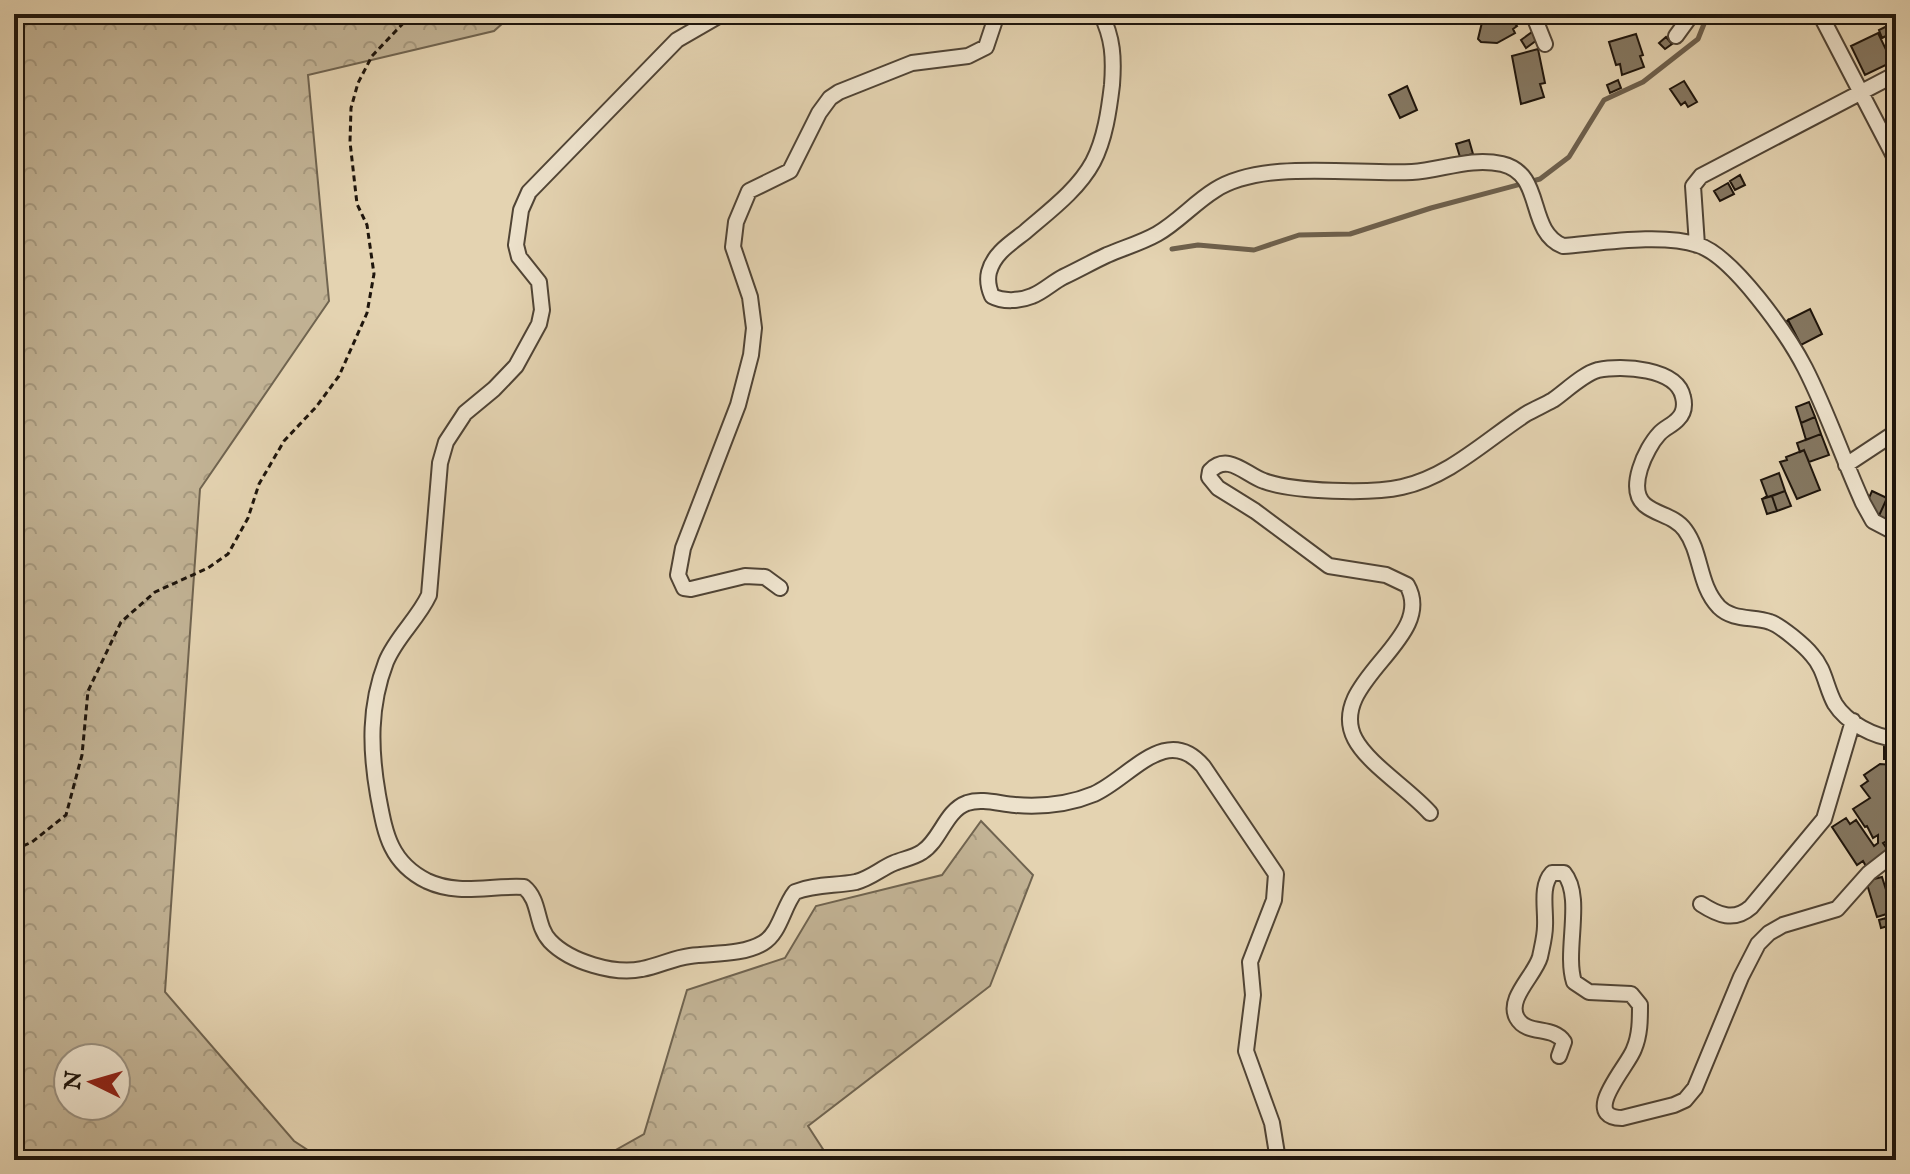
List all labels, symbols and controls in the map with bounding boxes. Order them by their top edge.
north arrow [52,1042,132,1122]
text: N [59,1070,89,1092]

